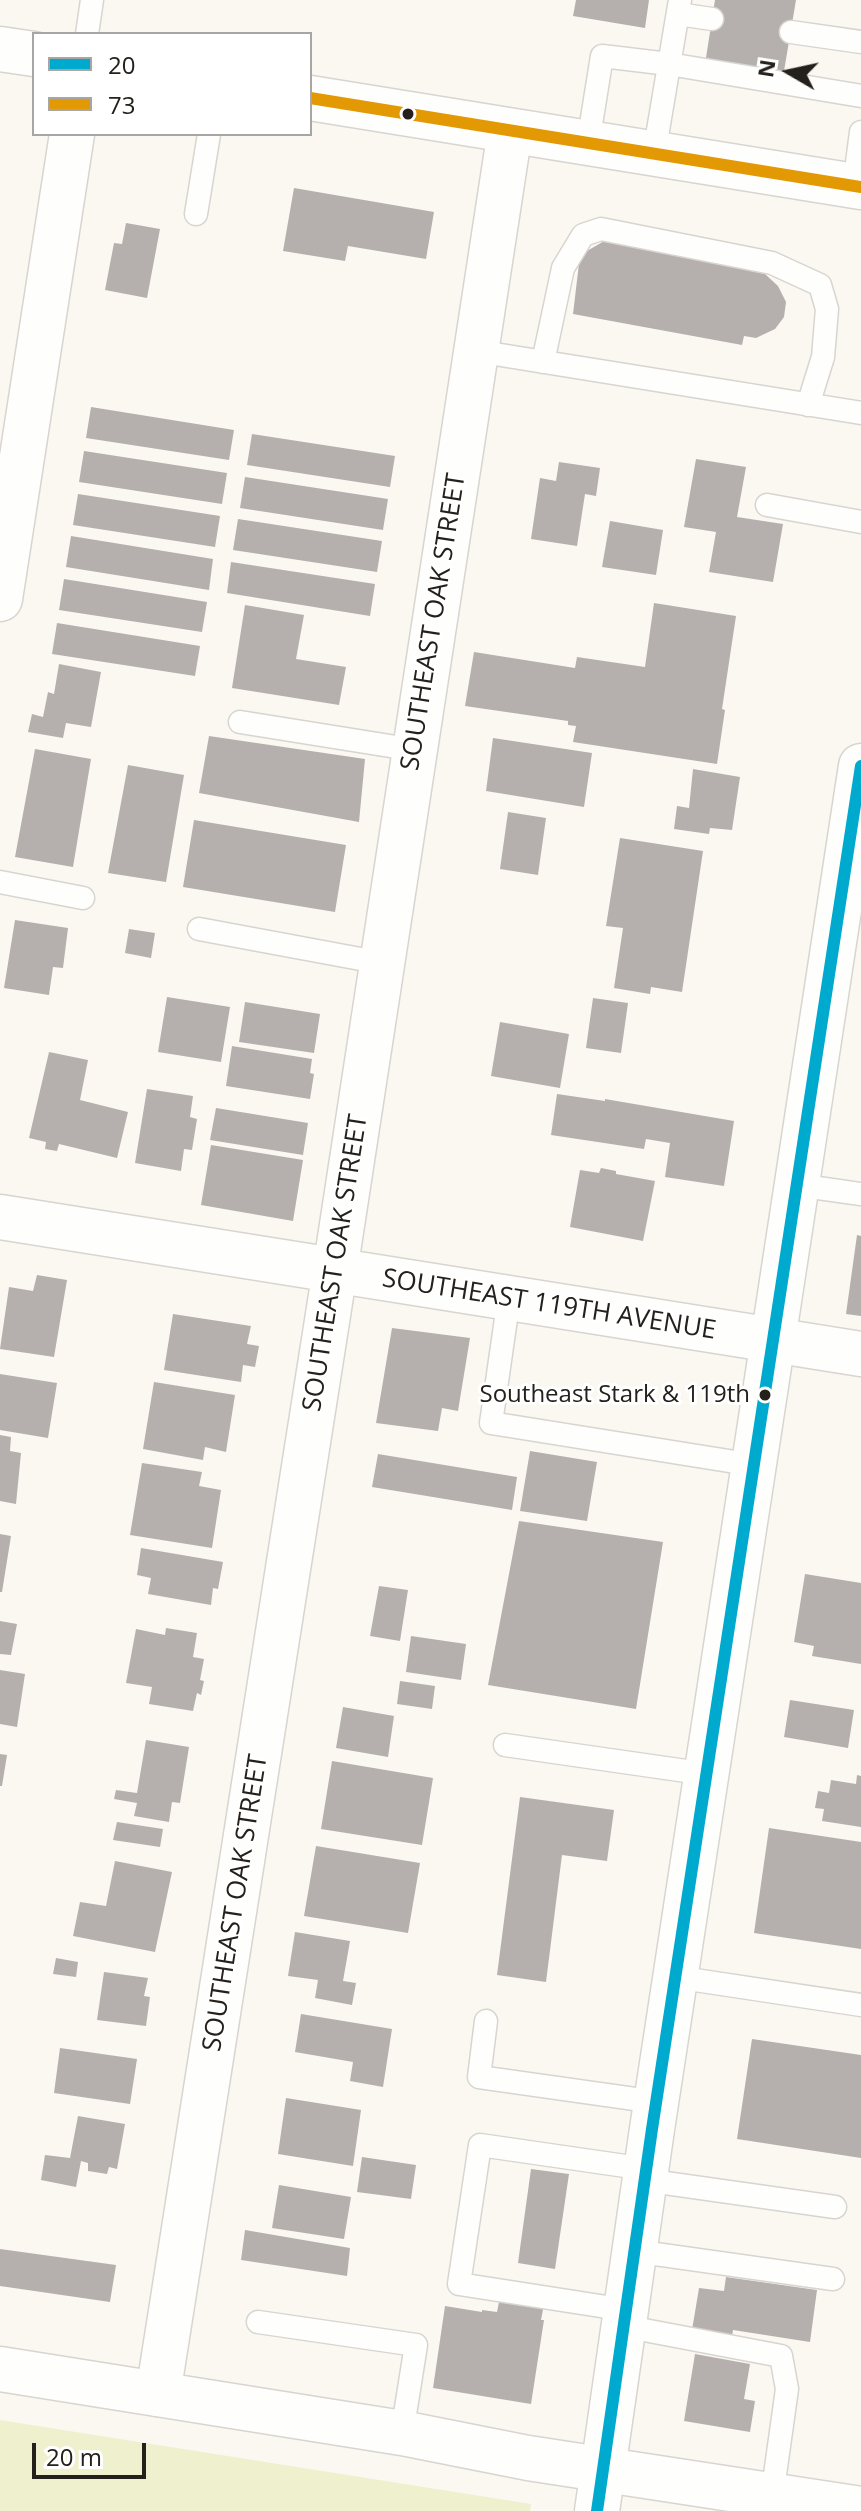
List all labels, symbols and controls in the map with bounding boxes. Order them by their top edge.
legend [32,32,312,136]
north arrow [749,32,829,112]
text: 20 [108,48,135,81]
text: N [749,57,782,79]
text: 73 [108,88,135,121]
unlabelled marker [400,106,416,122]
street label: SOUTHEAST OAK STREET [395,471,473,773]
street label: SOUTHEAST OAK STREET [297,1112,375,1414]
street label: SOUTHEAST 119TH AVENUE [380,1263,718,1347]
place label: Southeast Stark & 119th [480,1381,750,1409]
marker: Southeast Stark & 119th [757,1387,773,1403]
street label: SOUTHEAST OAK STREET [197,1752,275,2054]
scale bar [36,2427,150,2477]
text: 20 m [46,2440,102,2473]

